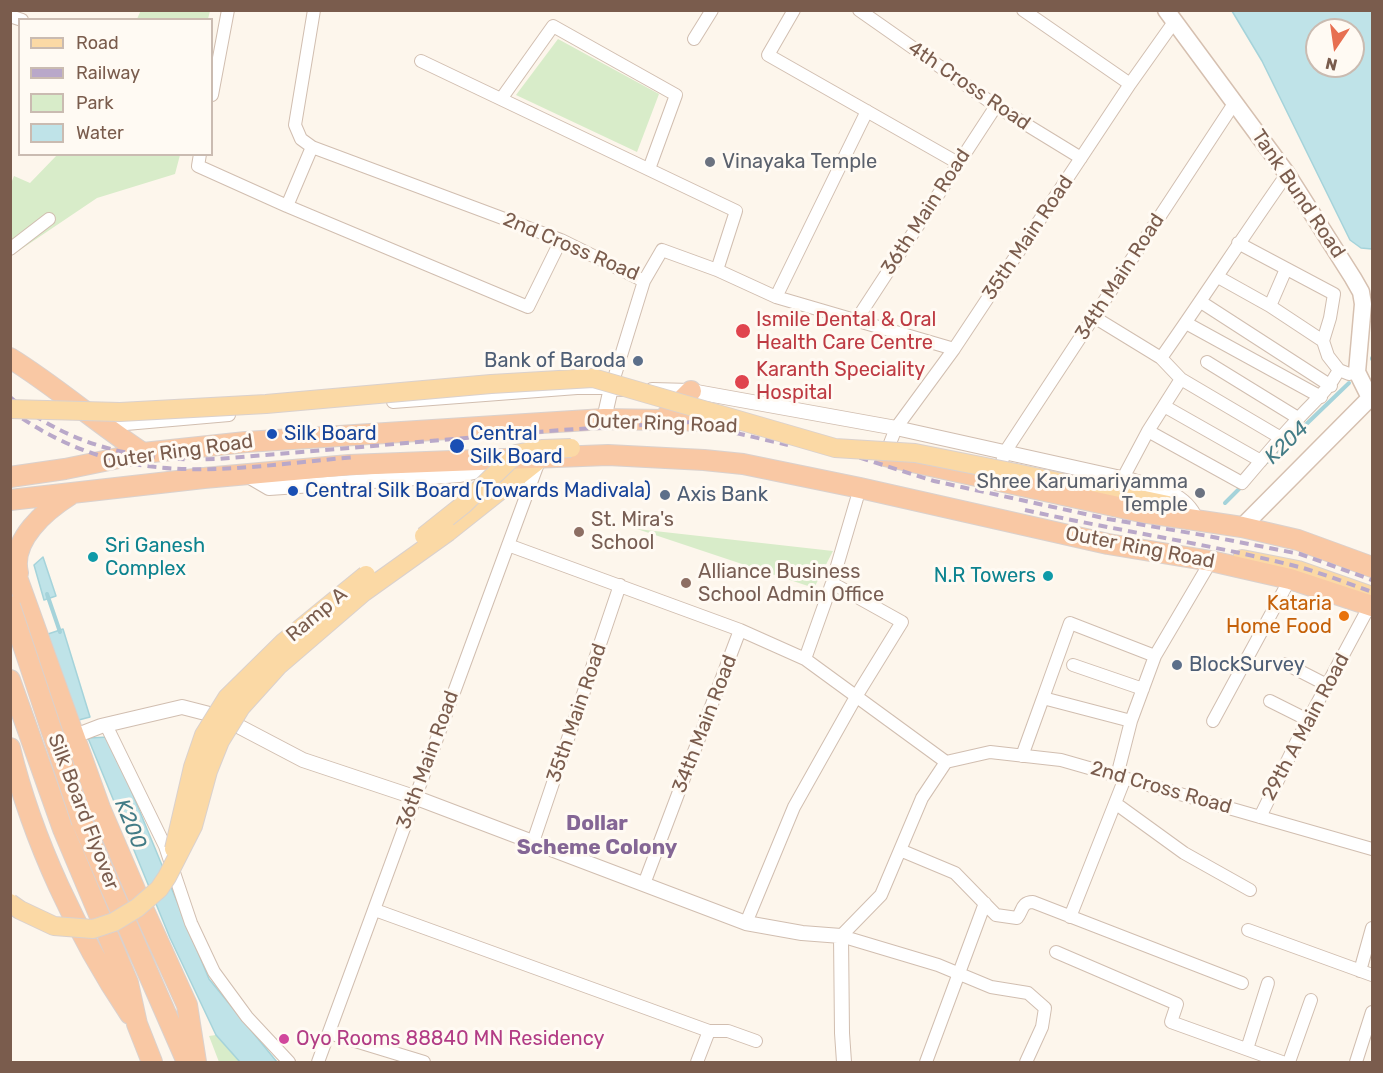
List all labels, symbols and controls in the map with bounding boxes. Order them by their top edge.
legend [18,18,213,156]
north arrow [1305,18,1365,78]
text: Road [76,32,119,54]
street label: 4th Cross Road [903,36,1035,136]
text: N [1324,54,1339,75]
text: Railway [76,62,140,84]
text: Park [76,92,113,114]
text: Water [76,122,124,144]
street label: Tank Bund Road [1246,125,1350,263]
street label: 36th Main Road [876,145,976,279]
place label: Vinayaka Temple [722,150,877,174]
marker: Vinayaka Temple [703,155,717,169]
street label: 35th Main Road [978,171,1078,305]
street label: 2nd Cross Road [499,208,643,286]
street label: 34th Main Road [1070,209,1170,345]
place label: Ismile Dental & Oral Health Care Centre [756,308,936,355]
marker: Ismile Dental & Oral Health Care Centre [734,322,752,340]
place label: Bank of Baroda [484,349,626,373]
marker: Bank of Baroda [631,354,645,368]
place label: Karanth Speciality Hospital [756,358,925,405]
marker: Karanth Speciality Hospital [733,373,751,391]
street label: Outer Ring Road [586,409,738,439]
water label: K204 [1260,416,1314,470]
place label: Silk Board [284,422,377,446]
place label: Central Silk Board [470,422,563,469]
marker: Silk Board [265,427,279,441]
street label: Outer Ring Road [101,430,255,474]
marker: Central Silk Board [448,437,466,455]
place label: Shree Karumariyamma Temple [977,470,1188,517]
place label: Central Silk Board (Towards Madivala) [305,479,651,503]
place label: Axis Bank [677,483,768,507]
marker: Central Silk Board (Towards Madivala) [286,484,300,498]
marker: Shree Karumariyamma Temple [1193,486,1207,500]
marker: Axis Bank [658,488,672,502]
place label: St. Mira's School [591,508,674,555]
street label: Outer Ring Road [1063,522,1217,574]
marker: St. Mira's School [572,525,586,539]
place label: Sri Ganesh Complex [105,534,205,581]
marker: Sri Ganesh Complex [86,550,100,564]
place label: Alliance Business School Admin Office [698,560,884,607]
place label: N.R Towers [934,564,1036,588]
marker: N.R Towers [1041,569,1055,583]
marker: Alliance Business School Admin Office [679,576,693,590]
street label: Ramp A [282,583,352,647]
place label: Kataria Home Food [1226,592,1332,639]
marker: Kataria Home Food [1337,609,1351,623]
street label: 35th Main Road [542,641,612,785]
street label: 29th A Main Road [1257,649,1355,805]
street label: 34th Main Road [668,652,742,796]
place label: BlockSurvey [1189,653,1305,677]
marker: BlockSurvey [1170,658,1184,672]
street label: 36th Main Road [392,688,464,832]
street label: Silk Board Flyover [42,731,124,893]
street label: 2nd Cross Road [1088,756,1234,820]
water label: K200 [109,795,151,853]
district label: Dollar Scheme Colony [517,811,677,861]
place label: Oyo Rooms 88840 MN Residency [296,1027,604,1051]
marker: Oyo Rooms 88840 MN Residency [277,1032,291,1046]

